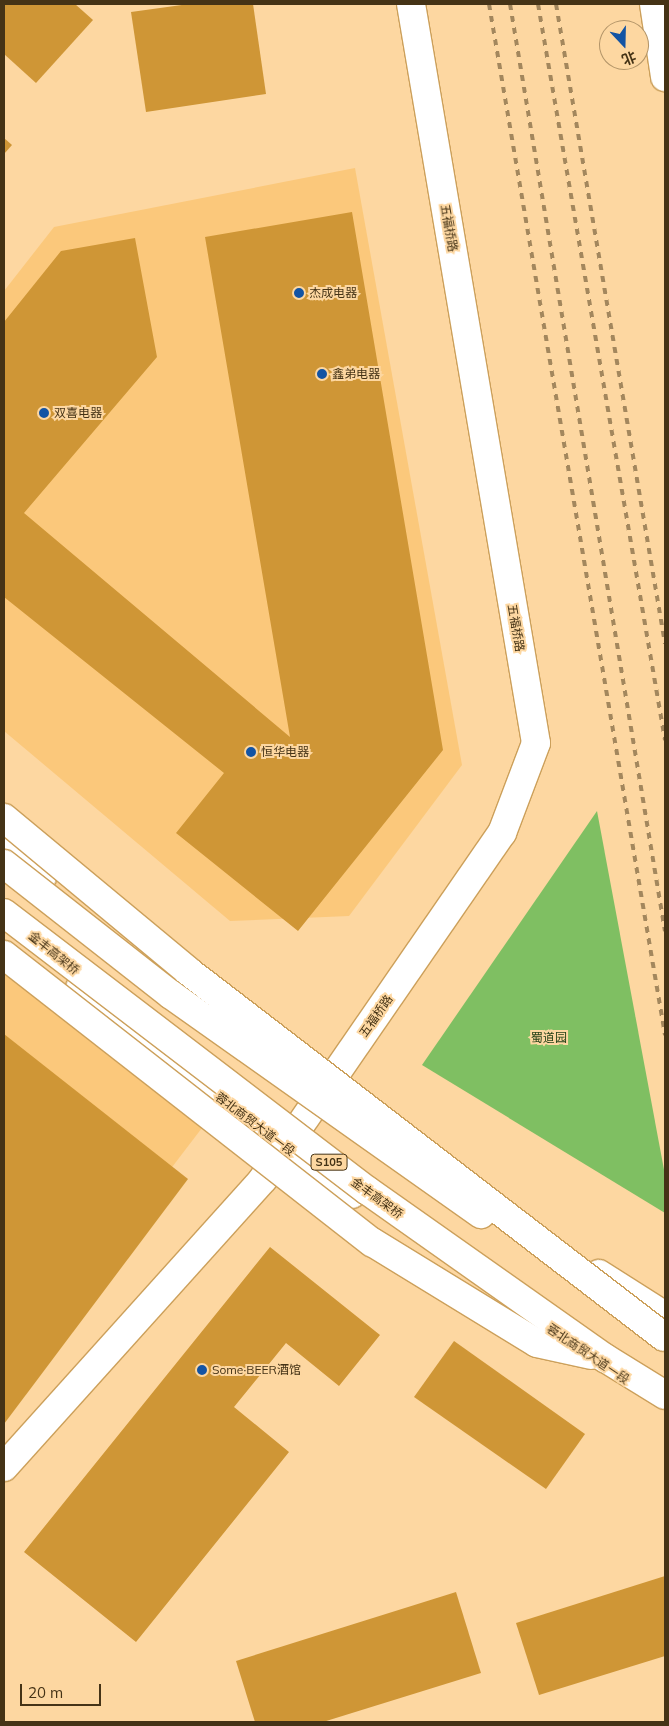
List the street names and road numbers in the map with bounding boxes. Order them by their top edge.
street label: 五福桥路 [438,203,460,253]
street label: 五福桥路 [505,603,527,653]
street label: 金丰高架桥 [26,929,82,977]
street label: 五福桥路 [356,992,396,1040]
street label: 蓉北商贸大道一段 [212,1089,298,1159]
road number: S105 [310,1154,348,1170]
street label: 金丰高架桥 [348,1175,406,1221]
street label: 蓉北商贸大道一段 [544,1321,632,1387]

